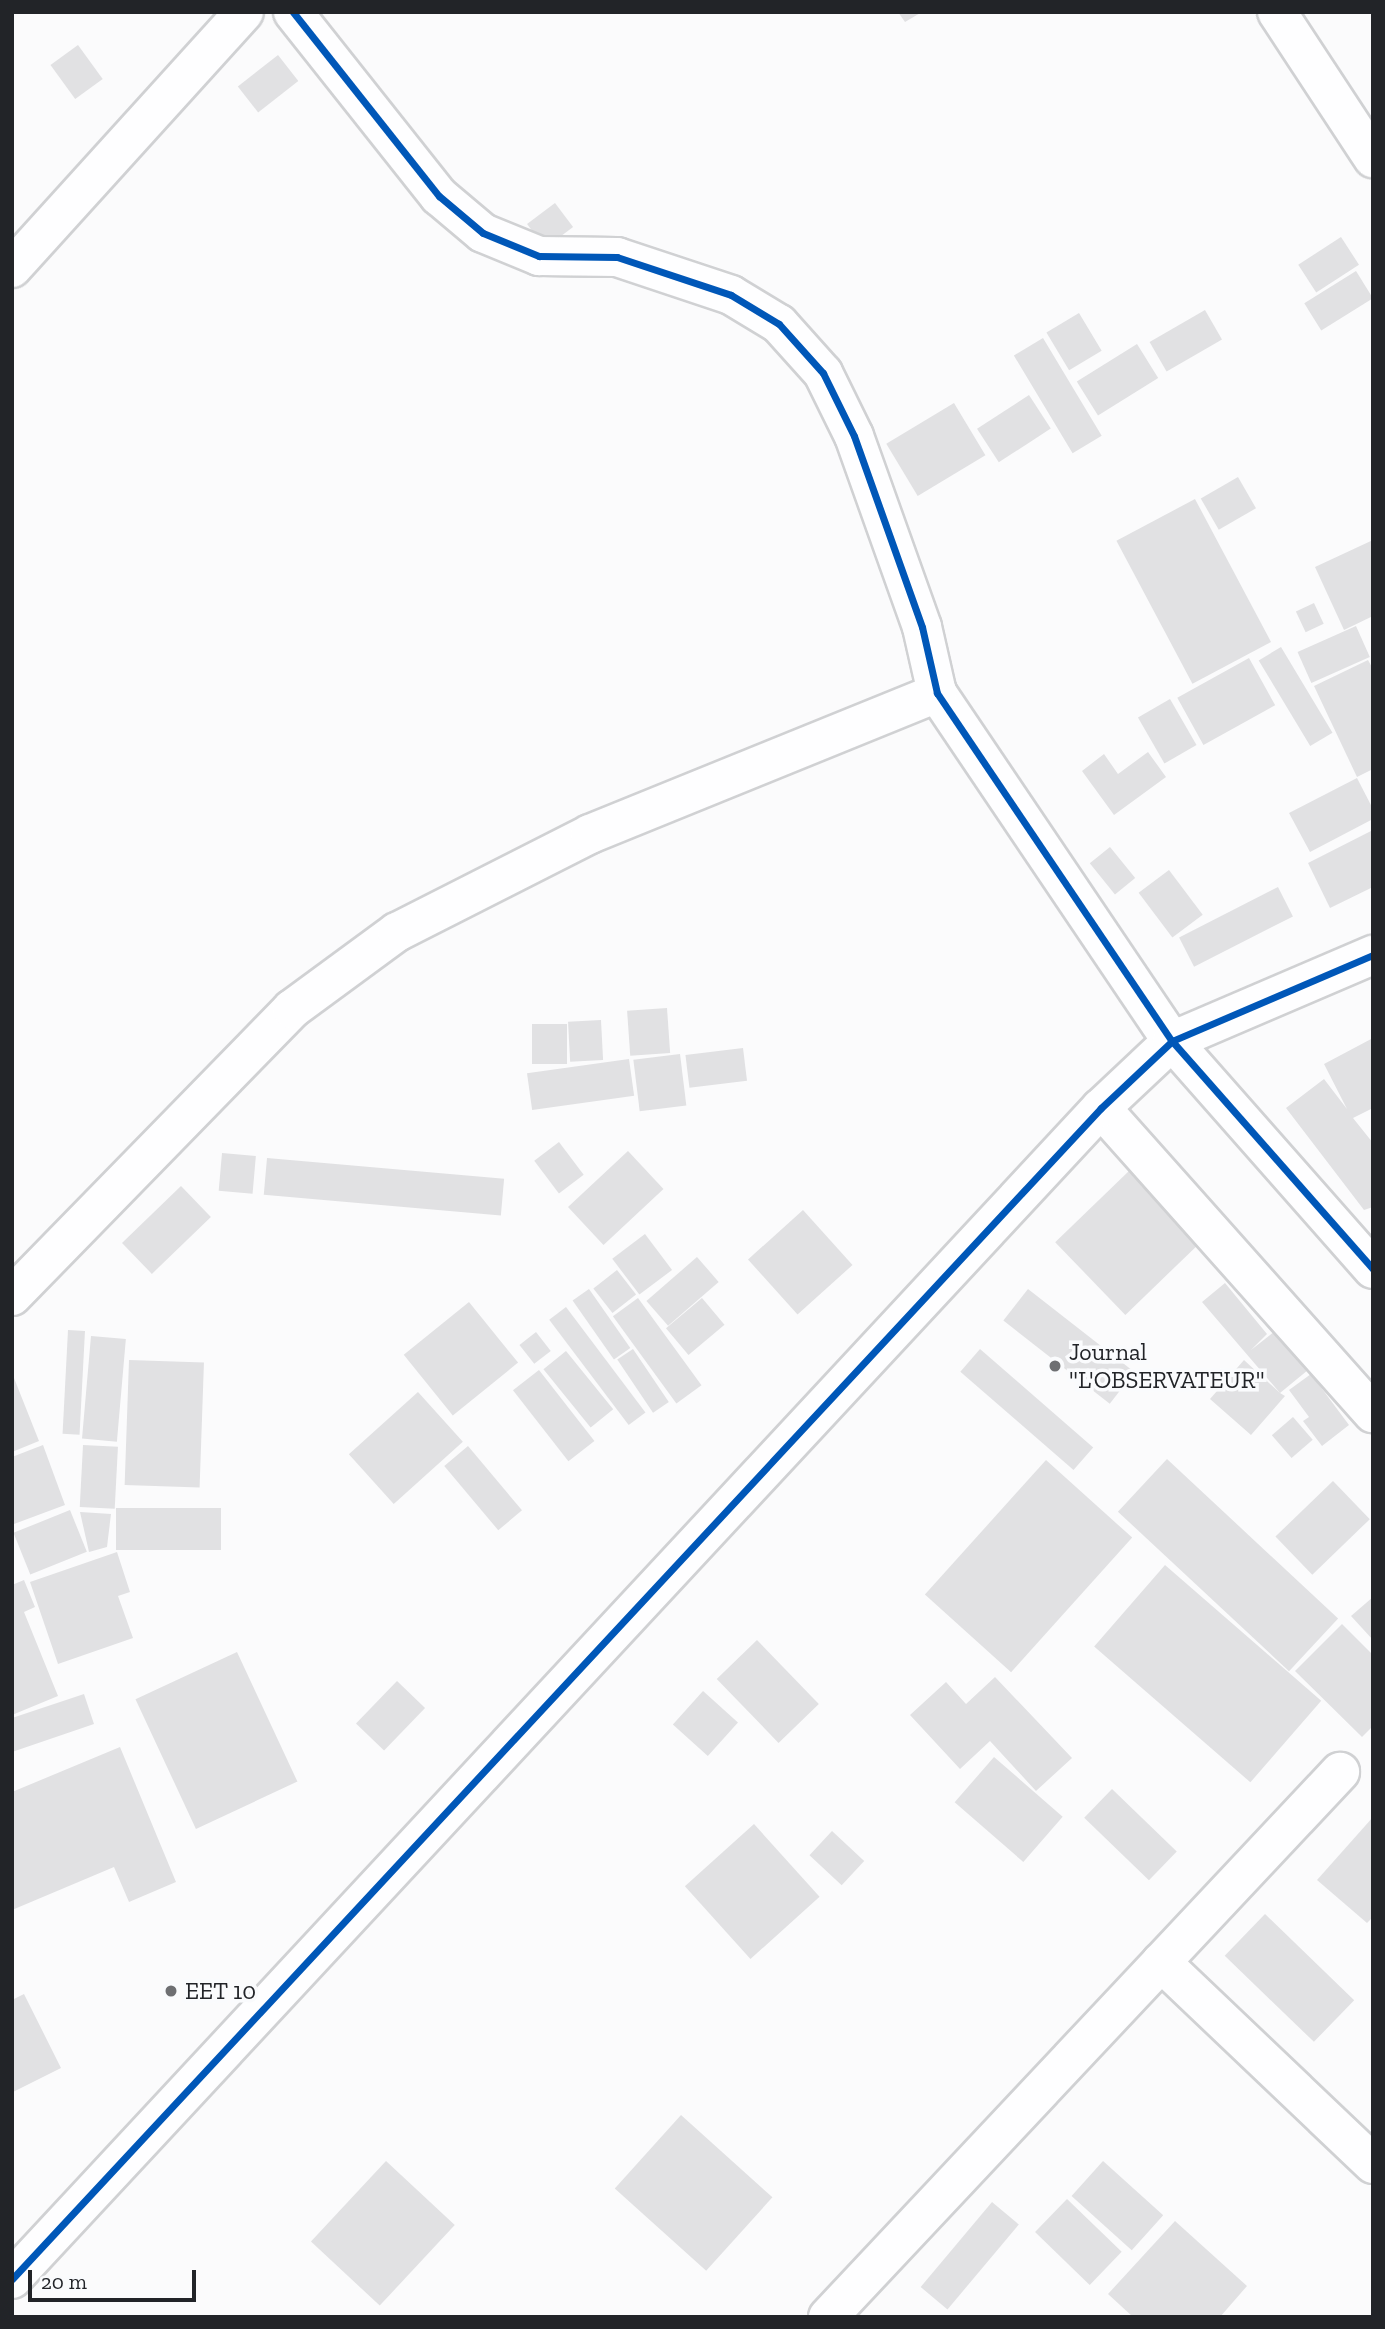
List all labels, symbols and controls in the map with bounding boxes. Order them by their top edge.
place label: Journal "L'OBSERVATEUR" [1069,1338,1265,1394]
marker: Journal "L'OBSERVATEUR" [1047,1358,1063,1374]
place label: EET 10 [185,1977,257,2005]
marker: EET 10 [163,1983,179,1999]
scale bar [32,2256,200,2300]
text: 20 m [41,2269,87,2294]

